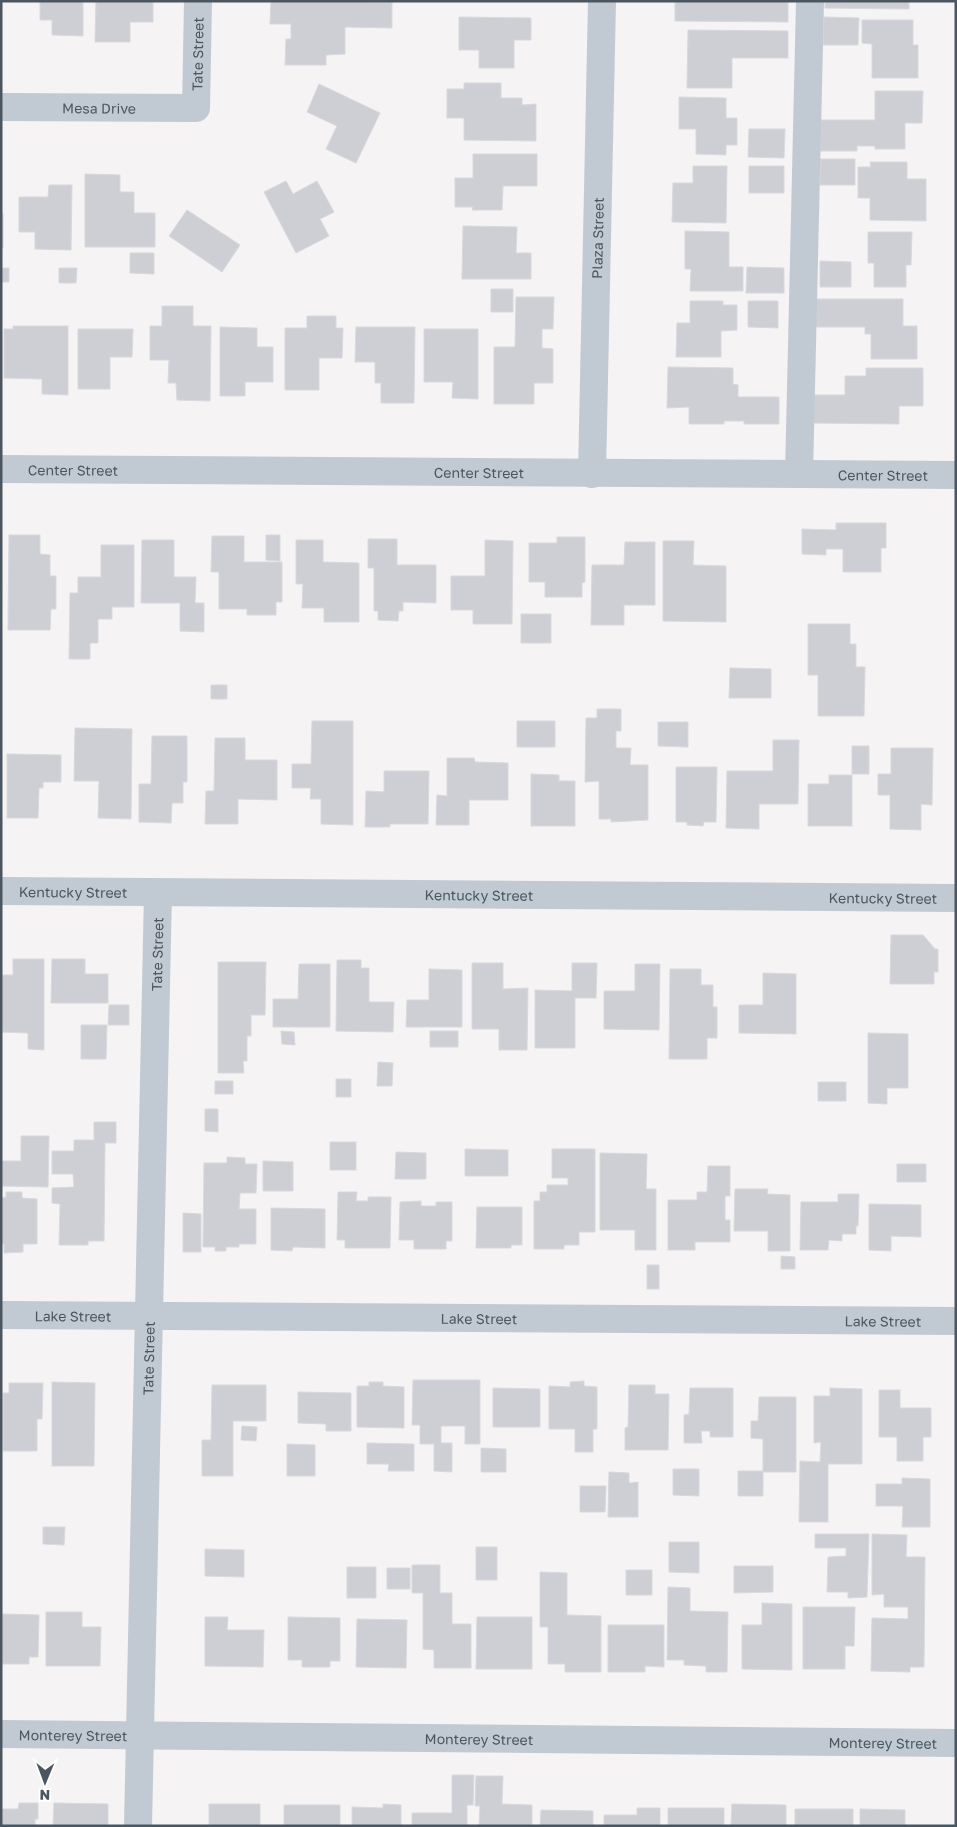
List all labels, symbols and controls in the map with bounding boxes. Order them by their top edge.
street label: Tate Street [188,17,206,91]
street label: Mesa Drive [62,99,136,116]
street label: Plaza Street [588,197,606,279]
street label: Center Street [28,461,118,478]
street label: Center Street [434,463,524,481]
street label: Center Street [838,466,928,483]
street label: Kentucky Street [19,883,127,900]
street label: Kentucky Street [425,886,533,903]
street label: Kentucky Street [829,889,937,906]
street label: Tate Street [147,917,166,991]
street label: Lake Street [35,1307,111,1324]
street label: Lake Street [441,1309,517,1327]
street label: Lake Street [845,1312,921,1329]
street label: Tate Street [139,1321,157,1395]
street label: Monterey Street [19,1726,127,1744]
street label: Monterey Street [425,1729,533,1748]
street label: Monterey Street [829,1733,937,1751]
north arrow [20,1757,70,1807]
text: N [39,1787,50,1804]

